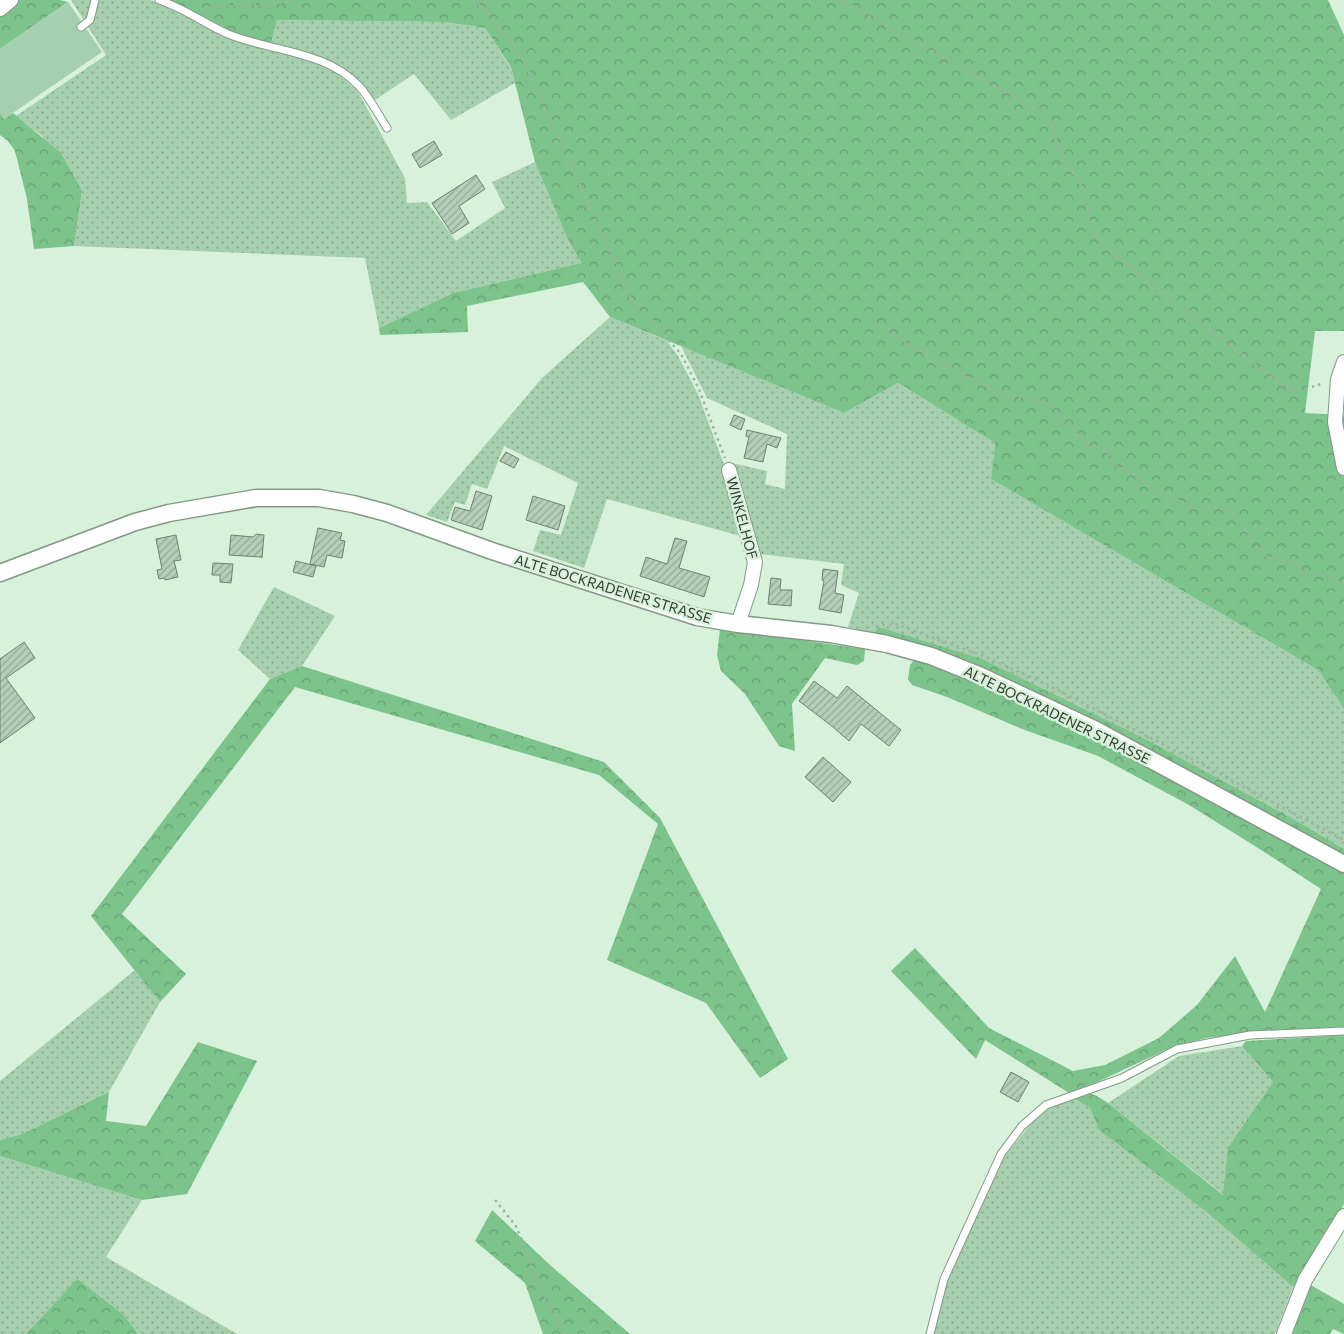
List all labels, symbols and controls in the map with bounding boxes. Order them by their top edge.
street label: WINKELHOF [723,475,762,561]
street label: ALTE BOCKRADENER STRASSE [513,550,714,627]
street label: ALTE BOCKRADENER STRASSE [961,662,1153,767]

